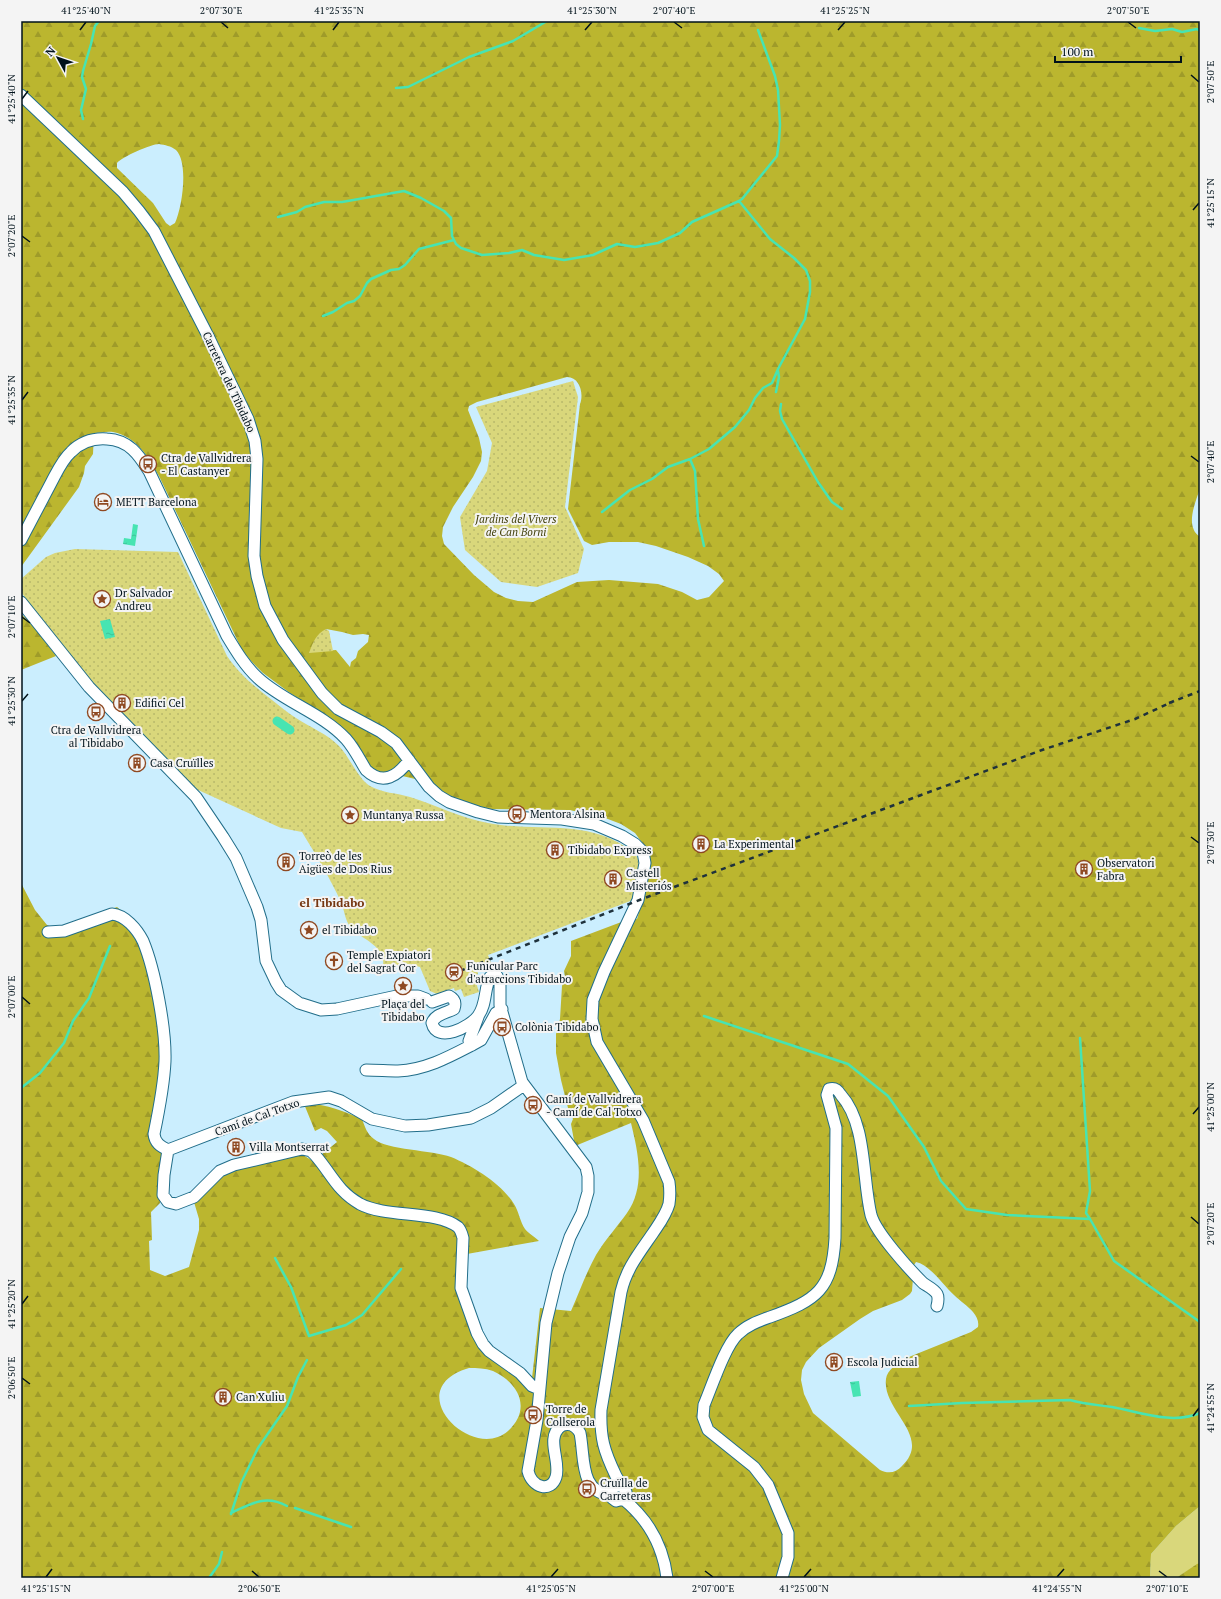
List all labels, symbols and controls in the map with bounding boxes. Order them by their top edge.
text: 41°25'40"N [61,4,111,17]
text: 2°07'30"E [200,4,243,17]
text: 41°25'35"N [314,4,364,17]
text: 41°25'30"N [567,4,617,17]
text: 2°07'40"E [653,4,696,17]
text: 41°25'25"N [820,4,870,17]
text: 2°07'50"E [1107,4,1150,17]
north arrow [38,38,78,78]
scale bar [1055,38,1181,64]
text: N [42,43,59,59]
text: 100 m [1061,44,1094,59]
text: 2°07'50"E [1204,60,1217,103]
text: 41°25'40"N [5,74,18,124]
text: 41°25'15"N [1204,178,1217,228]
text: 2°07'20"E [5,214,18,257]
street label: Carretera del Tibidabo [200,329,258,435]
text: 41°25'35"N [5,375,18,425]
text: 2°07'40"E [1204,440,1217,483]
place label: Ctra de Vallvidrera - El Castanyer [161,451,252,478]
bus stop icon: Ctra de Vallvidrera - El Castanyer [138,454,158,474]
hotel icon: METT Barcelona [93,492,113,512]
place label: METT Barcelona [116,495,197,509]
park label: Jardins del Vivers de Can Borni [474,512,557,539]
place label: Dr Salvador Andreu [115,586,173,613]
place icon: Dr Salvador Andreu [92,589,112,609]
text: 2°07'10"E [5,595,18,638]
text: 41°25'30"N [5,676,18,726]
building icon: Edifici Cel [112,693,132,713]
place label: Edifici Cel [135,696,184,710]
bus stop icon: Ctra de Vallvidrera al Tibidabo [86,702,106,722]
place label: Ctra de Vallvidrera al Tibidabo [51,723,142,750]
building icon: Casa Cruïlles [127,753,147,773]
place label: Casa Cruïlles [150,756,214,770]
bus stop icon: Mentora Alsina [507,804,527,824]
place icon: Muntanya Russa [340,805,360,825]
place label: Mentora Alsina [530,807,605,821]
place label: Muntanya Russa [363,808,444,822]
text: 2°07'30"E [1204,821,1217,864]
building icon: La Experimental [691,834,711,854]
place label: La Experimental [714,837,794,851]
building icon: Tibidabo Express [545,840,565,860]
place label: Tibidabo Express [568,843,652,857]
place label: Torreò de les Aigües de Dos Rius [299,849,392,876]
building icon: Torreò de les Aigües de Dos Rius [276,852,296,872]
place label: Observatori Fabra [1097,856,1155,883]
building icon: Observatori Fabra [1074,859,1094,879]
place label: Castell Misteriós [626,866,672,893]
building icon: Castell Misteriós [603,869,623,889]
district label: el Tibidabo [300,895,364,910]
place icon: el Tibidabo [299,920,319,940]
place label: el Tibidabo [322,923,377,937]
place label: Temple Expiatori del Sagrat Cor [347,948,431,975]
church icon: Temple Expiatori del Sagrat Cor [324,951,344,971]
place label: Funicular Parc d'atraccions Tibidabo [467,959,571,986]
station icon: Funicular Parc d'atraccions Tibidabo [444,962,464,982]
text: 2°07'00"E [5,975,18,1018]
place icon: Plaça del Tibidabo [393,976,413,996]
place label: Plaça del Tibidabo [381,997,425,1024]
bus stop icon: Colònia Tibidabo [492,1017,512,1037]
place label: Colònia Tibidabo [515,1020,599,1034]
text: 41°25'00"N [1204,1082,1217,1132]
place label: Camí de Vallvidrera - Camí de Cal Totxo [546,1092,642,1119]
street label: Camí de Cal Totxo [213,1095,301,1139]
bus stop icon: Camí de Vallvidrera - Camí de Cal Totxo [523,1095,543,1115]
building icon: Villa Montserrat [226,1137,246,1157]
place label: Villa Montserrat [249,1140,329,1154]
text: 2°07'20"E [1204,1202,1217,1245]
text: 41°25'20"N [5,1279,18,1329]
building icon: Escola Judicial [824,1352,844,1372]
place label: Escola Judicial [847,1355,918,1369]
text: 2°06'50"E [5,1356,18,1399]
text: 41°24'55"N [1204,1383,1217,1433]
building icon: Can Xuliu [213,1387,233,1407]
place label: Can Xuliu [236,1390,285,1404]
place label: Torre de Collserola [546,1402,595,1429]
bus stop icon: Torre de Collserola [523,1405,543,1425]
place label: Cruïlla de Carreteras [600,1476,651,1503]
bus stop icon: Cruïlla de Carreteras [577,1479,597,1499]
text: 41°25'15"N [21,1582,71,1595]
text: 2°06'50"E [238,1582,281,1595]
text: 41°25'05"N [526,1582,576,1595]
text: 2°07'00"E [692,1582,735,1595]
text: 41°25'00"N [779,1582,829,1595]
text: 41°24'55"N [1032,1582,1082,1595]
text: 2°07'10"E [1146,1582,1189,1595]

